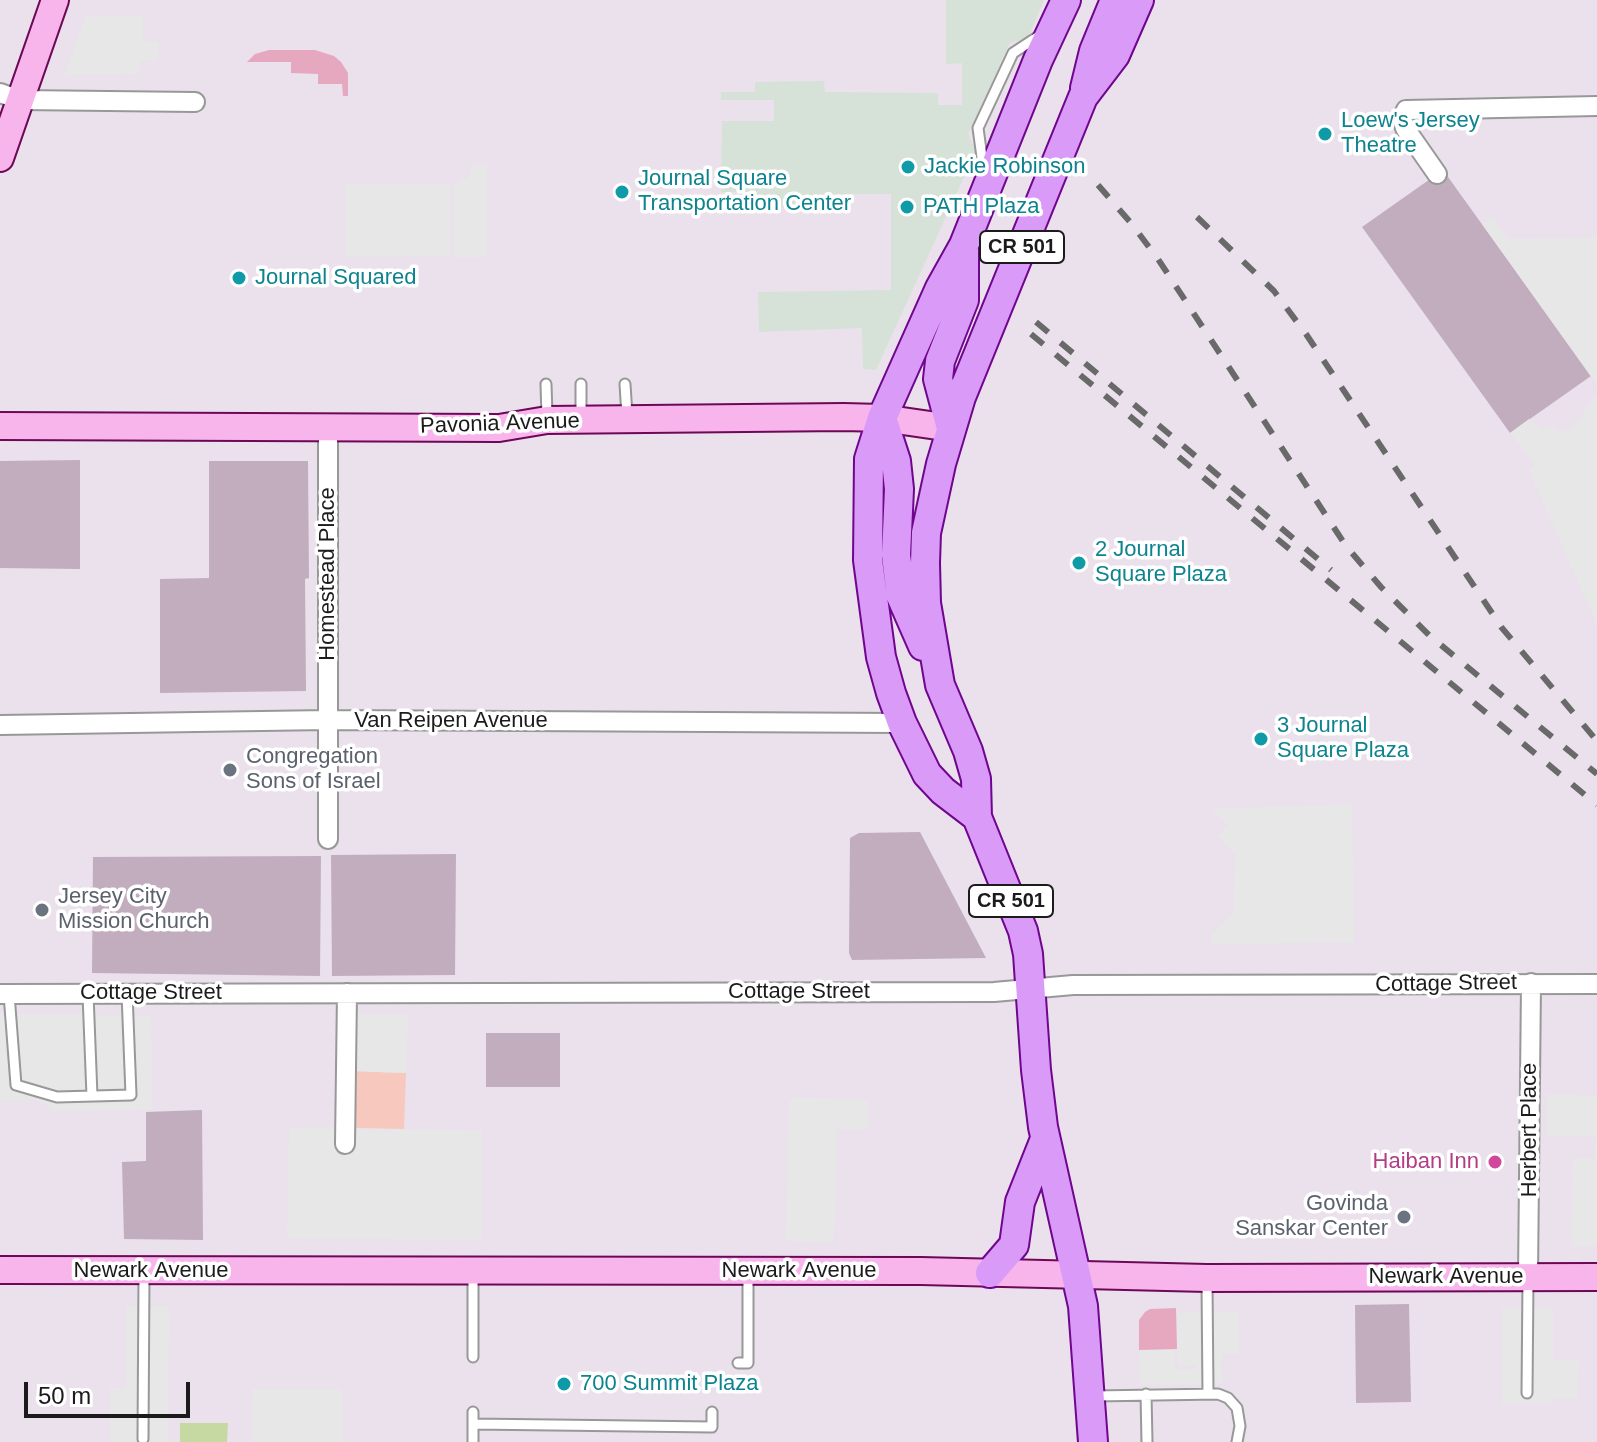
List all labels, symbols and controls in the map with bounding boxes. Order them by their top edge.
place label: Loew's Jersey Theatre [1341,108,1480,160]
marker: Loew's Jersey Theatre [1316,125,1334,143]
place label: Jackie Robinson [924,154,1085,180]
marker: Jackie Robinson [899,158,917,176]
place label: Journal Square Transportation Center [638,166,851,218]
marker: Journal Square Transportation Center [613,183,631,201]
place label: PATH Plaza [923,194,1040,220]
marker: PATH Plaza [898,198,916,216]
road number: CR 501 [980,231,1064,263]
place label: Journal Squared [255,265,416,291]
marker: Journal Squared [230,269,248,287]
street label: Pavonia Avenue [420,408,580,440]
street label: Homestead Place [315,487,341,661]
place label: 2 Journal Square Plaza [1095,537,1227,588]
marker: 2 Journal Square Plaza [1070,554,1088,572]
street label: Van Reipen Avenue [354,708,548,734]
place label: 3 Journal Square Plaza [1277,713,1409,764]
marker: 3 Journal Square Plaza [1252,730,1270,748]
place label: Congregation Sons of Israel [246,744,381,796]
marker: Congregation Sons of Israel [221,761,239,779]
place label: Jersey City Mission Church [58,884,210,936]
road number: CR 501 [969,885,1053,917]
marker: Jersey City Mission Church [33,901,51,919]
street label: Cottage Street [1375,970,1517,998]
street label: Cottage Street [728,979,870,1005]
street label: Cottage Street [80,980,222,1006]
street label: Herbert Place [1517,1063,1543,1197]
place label: Haiban Inn [1373,1149,1479,1175]
marker: Haiban Inn [1486,1153,1504,1171]
place label: Govinda Sanskar Center [1235,1191,1388,1242]
marker: Govinda Sanskar Center [1395,1208,1413,1226]
street label: Newark Avenue [74,1258,228,1284]
street label: Newark Avenue [722,1258,876,1284]
street label: Newark Avenue [1369,1264,1523,1290]
scale bar [28,1366,194,1416]
place label: 700 Summit Plaza [580,1371,759,1397]
marker: 700 Summit Plaza [555,1375,573,1393]
text: 50 m [38,1382,91,1409]

